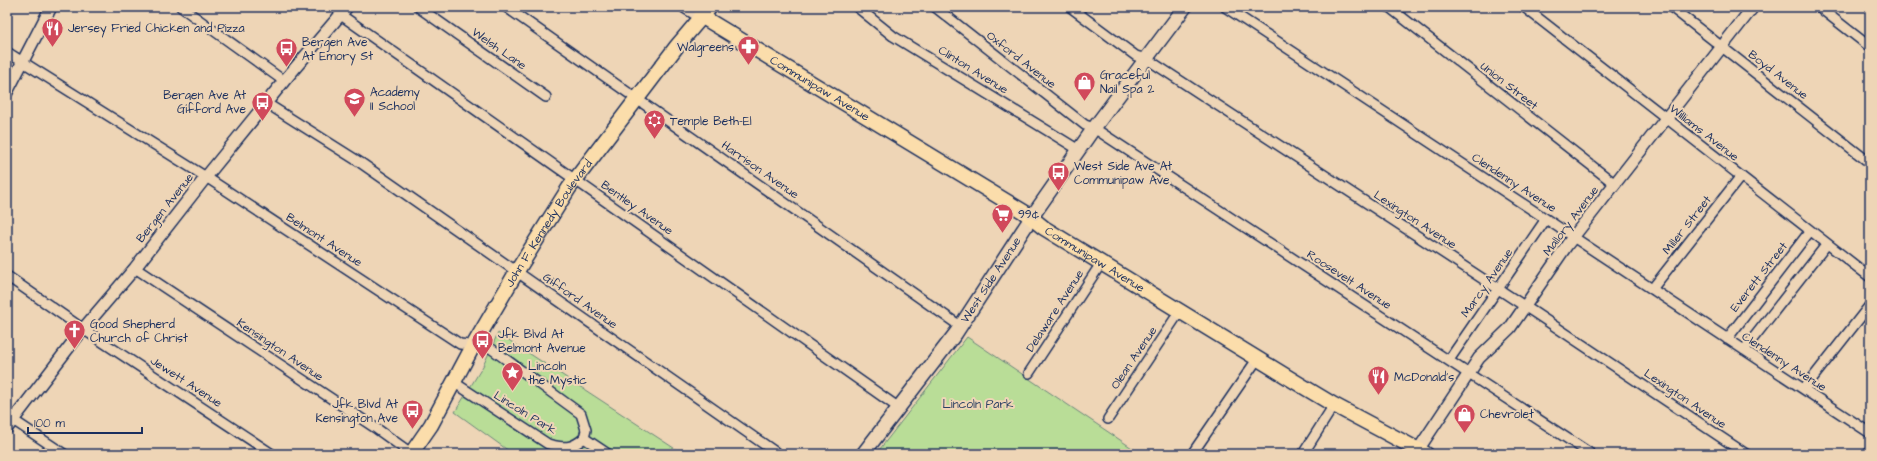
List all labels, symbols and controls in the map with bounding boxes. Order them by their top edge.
restaurant icon: Jersey Fried Chicken and Pizza [40,15,66,48]
place label: Jersey Fried Chicken and Pizza [68,20,245,38]
street label: Welsh Lane [468,24,530,74]
street label: Oxford Avenue [983,27,1060,93]
place label: Bergen Ave At Emory St [302,34,373,66]
pharmacy icon: Walgreens [736,34,762,67]
bus stop icon: Bergen Ave At Emory St [274,36,300,69]
place label: Walgreens [677,39,734,57]
street label: Clinton Avenue [935,42,1012,99]
street label: Boyd Avenue [1744,46,1812,105]
street label: Communipaw Avenue [767,51,873,125]
street label: Union Street [1477,58,1542,114]
place label: Graceful Nail Spa 2 [1100,67,1154,98]
shop icon: Graceful Nail Spa 2 [1072,69,1098,102]
place label: Academy II School [370,84,420,115]
school or university icon: Academy II School [342,86,368,119]
place label: Bergen Ave At Gifford Ave [163,87,247,118]
bus stop icon: Bergen Ave At Gifford Ave [249,89,275,122]
street label: Williams Avenue [1666,100,1743,166]
synagogue icon: Temple Beth-El [642,108,668,141]
place label: Temple Beth-El [670,113,752,130]
street label: Harrison Avenue [718,137,803,203]
street label: Clendenny Avenue [1468,149,1560,218]
street label: John F. Kennedy Boulevard [501,156,596,290]
place label: West Side Ave At Communipaw Ave [1074,158,1172,189]
bus stop icon: West Side Ave At Communipaw Ave [1045,160,1071,193]
street label: Bergen Avenue [132,169,199,247]
street label: Bentley Avenue [597,177,677,240]
street label: Mallory Avenue [1539,182,1604,260]
street label: Lexington Avenue [1370,187,1460,254]
street label: Miller Street [1659,192,1715,258]
supermarket icon: 99¢ [990,201,1016,234]
place label: 99¢ [1018,206,1040,223]
street label: Belmont Avenue [283,209,366,271]
street label: Communipaw Avenue [1042,222,1148,296]
street label: West Side Avenue [956,233,1025,326]
street label: Everett Street [1726,238,1792,316]
street label: Marcy Avenue [1457,245,1518,321]
street label: Roosevelt Avenue [1303,246,1395,314]
street label: Delaware Avenue [1022,266,1088,355]
street label: Gifford Avenue [539,269,621,333]
street label: Kensington Avenue [233,315,327,386]
place label: Good Shepherd Church of Christ [90,316,188,347]
church icon: Good Shepherd Church of Christ [61,318,87,351]
street label: Olean Avenue [1107,323,1162,393]
place label: Jfk Blvd At Belmont Avenue [498,326,586,357]
bus stop icon: Jfk Blvd At Belmont Avenue [469,328,495,361]
street label: Clendenny Avenue [1738,328,1830,397]
street label: Jewett Avenue [147,352,226,412]
place label: Lincoln the Mystic [528,358,587,390]
place icon: Lincoln the Mystic [499,360,525,393]
restaurant icon: McDonald's [1366,364,1392,397]
street label: Lexington Avenue [1640,365,1730,434]
place label: McDonald's [1394,369,1454,386]
street label: Lincoln Park [490,387,560,439]
place label: Jfk Blvd At Kensington Ave [315,396,399,428]
park label: Lincoln Park [943,396,1014,413]
bus stop icon: Jfk Blvd At Kensington Ave [400,398,426,431]
shop icon: Chevrolet [1452,401,1478,434]
place label: Chevrolet [1480,406,1534,423]
scale bar [28,409,142,435]
text: 100 m [34,415,65,432]

